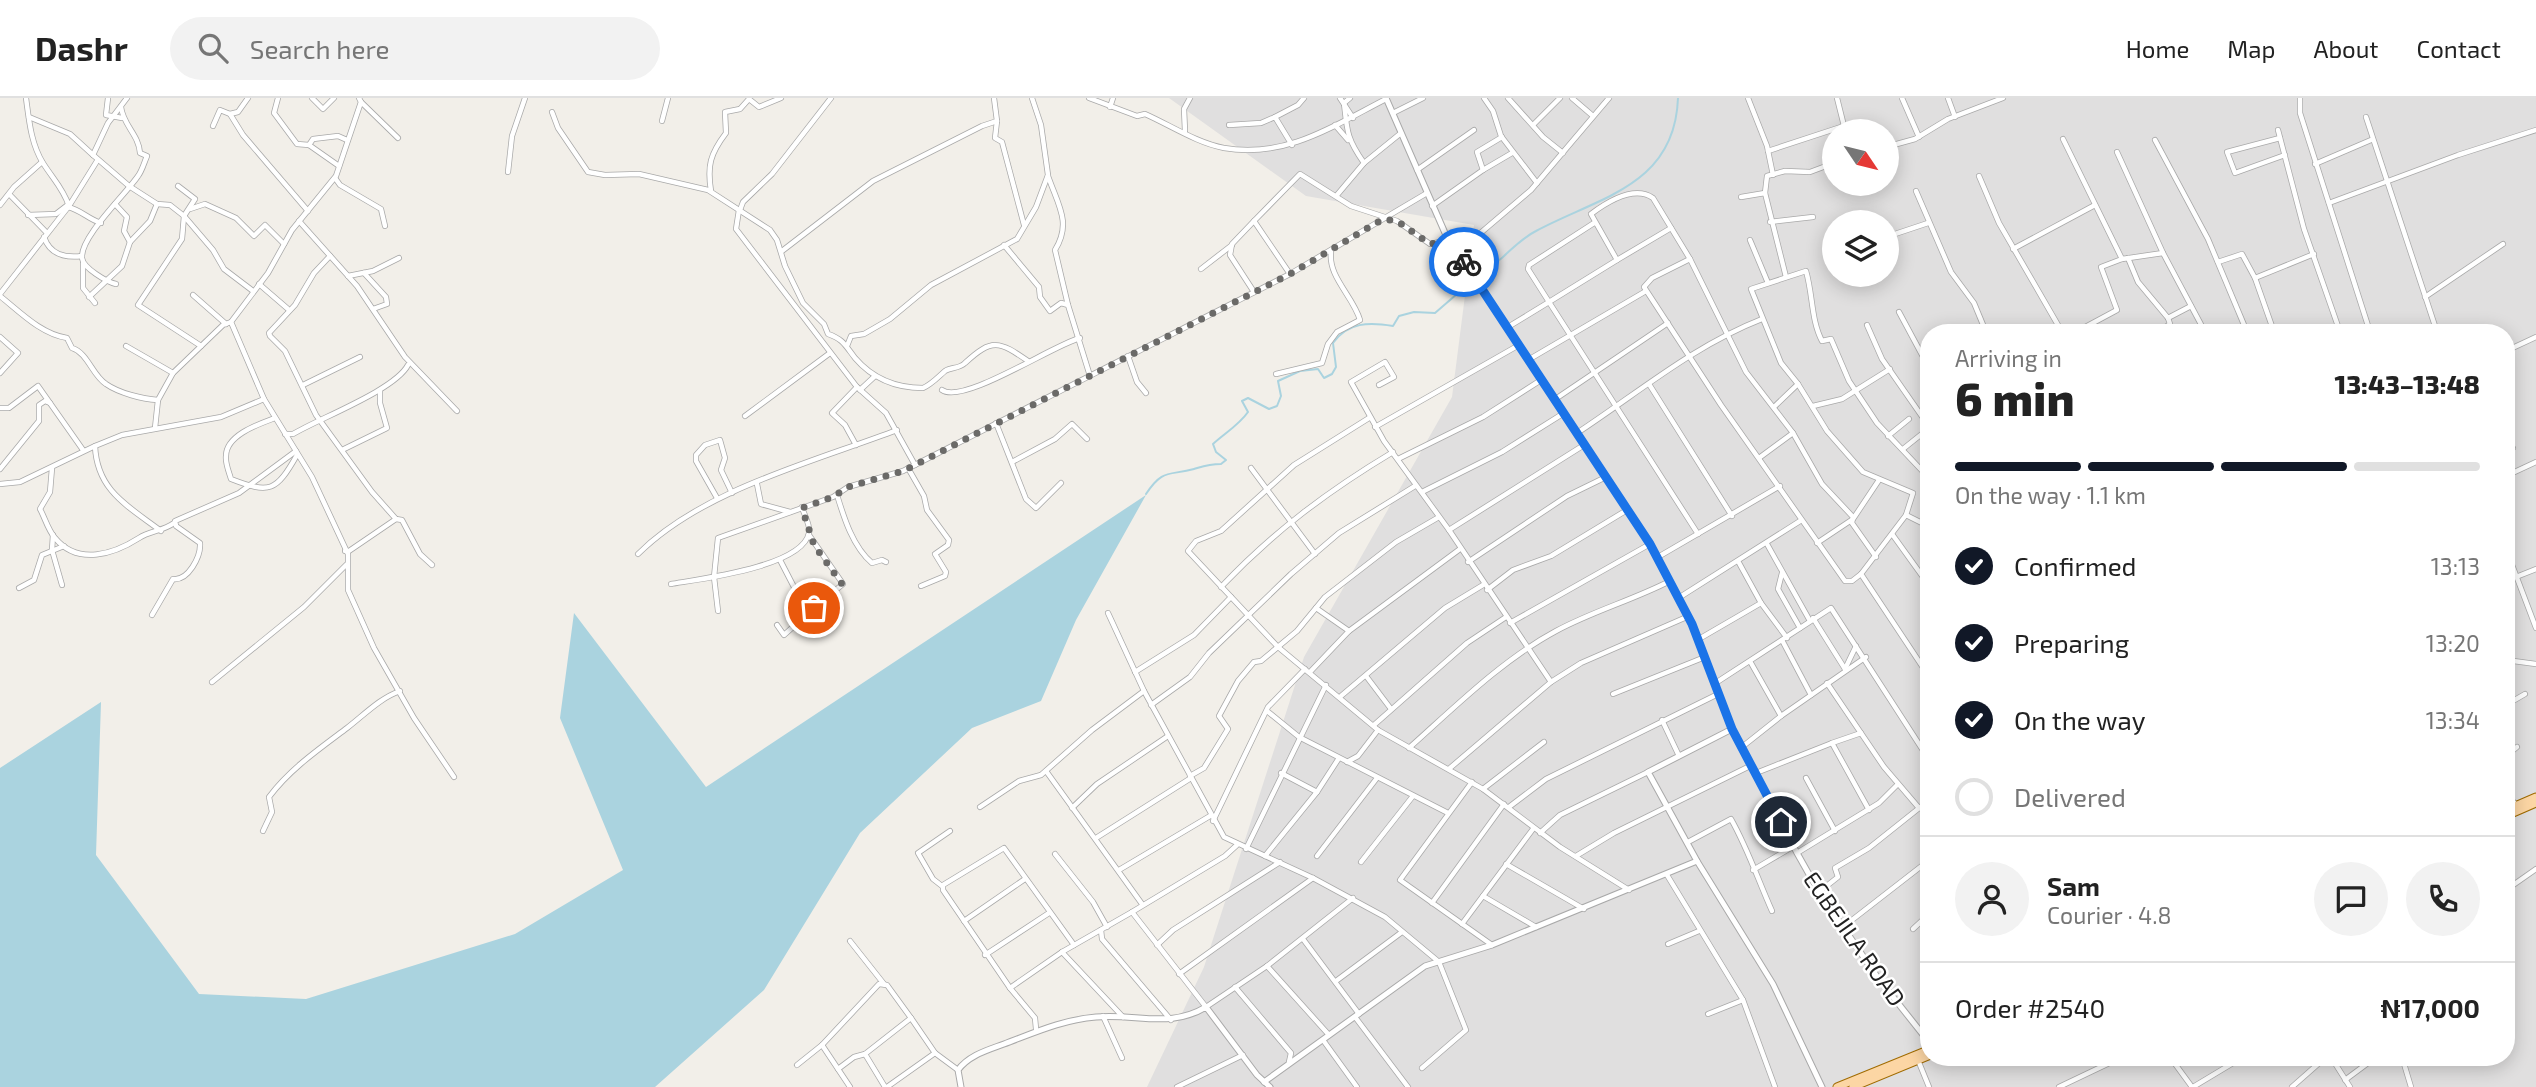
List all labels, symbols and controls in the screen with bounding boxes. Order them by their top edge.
search box [170,17,660,80]
text: Dashr [35,28,128,68]
icon: search [194,29,232,67]
text: Search here [250,33,389,64]
text: Home [2126,34,2189,63]
text: Map [2227,34,2275,63]
text: About [2313,34,2379,63]
text: Contact [2417,34,2501,63]
north arrow [1822,119,1899,196]
map controls [1822,119,1899,287]
button: layers [1822,210,1899,287]
courier [1429,227,1499,297]
icon: bike [1445,243,1483,281]
text: Arriving in [1955,344,2062,372]
text: 13:43–13:48 [2334,368,2480,399]
text: 6 min [1955,370,2075,425]
text: On the way · 1.1 km [1955,481,2146,509]
icon: check [1955,547,1993,585]
text: Confirmed [2014,550,2137,581]
text: 13:13 [2431,552,2480,580]
pin [784,578,844,638]
icon: bag [795,589,833,627]
icon: check [1955,624,1993,662]
text: Preparing [2014,627,2129,658]
text: 13:20 [2426,629,2480,657]
icon: check [1955,701,1993,739]
text: On the way [2014,704,2145,735]
text: 13:34 [2426,706,2480,734]
text: Delivered [2014,781,2126,812]
pin [1751,792,1811,852]
icon: home [1762,803,1800,841]
button: person [1955,862,2029,936]
button: chat [2314,862,2388,936]
button: phone [2406,862,2480,936]
street label: EGBEJILA ROAD [1798,866,1912,1011]
text: Sam [2047,870,2100,901]
text: Courier · 4.8 [2047,901,2171,929]
text: Order #2540 [1955,992,2105,1023]
text: ₦17,000 [2381,992,2480,1023]

